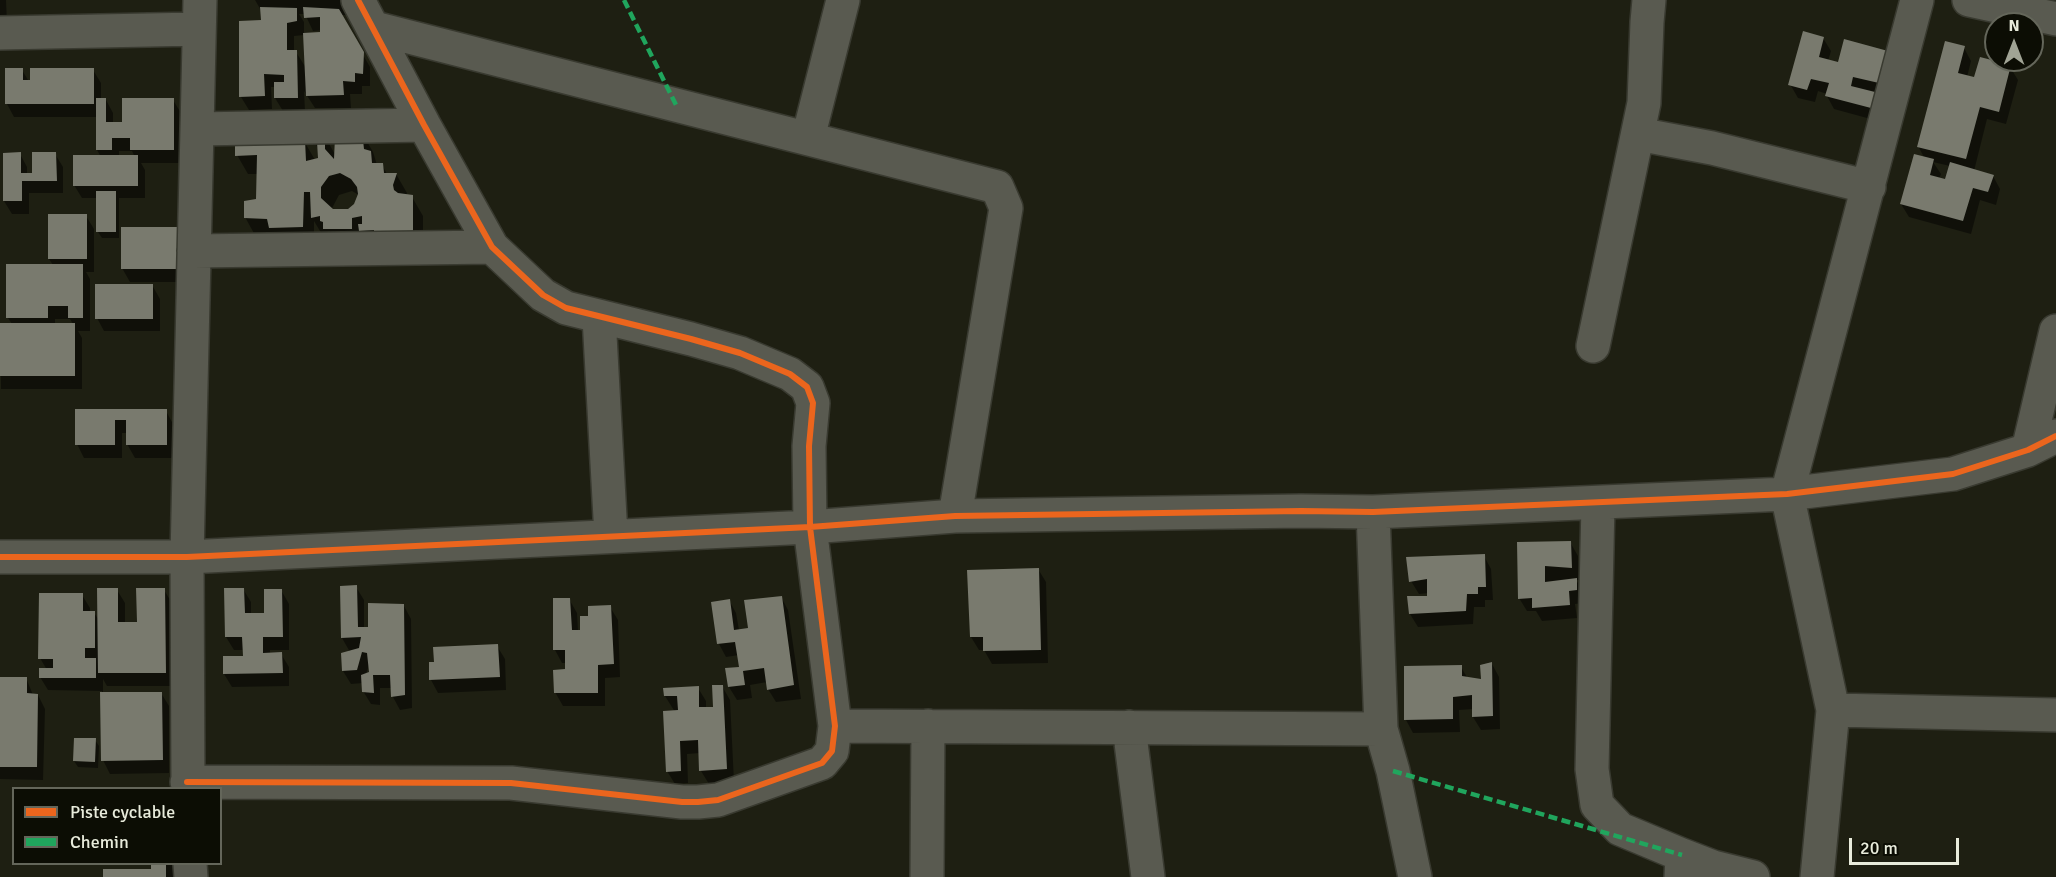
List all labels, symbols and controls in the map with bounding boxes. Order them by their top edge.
north arrow [1984,12,2044,72]
text: N [2008,16,2020,36]
legend [12,787,222,865]
text: Piste cyclable [70,801,175,823]
scale bar [1852,826,1962,864]
text: Chemin [70,831,129,853]
text: 20 m [1860,837,1898,859]

